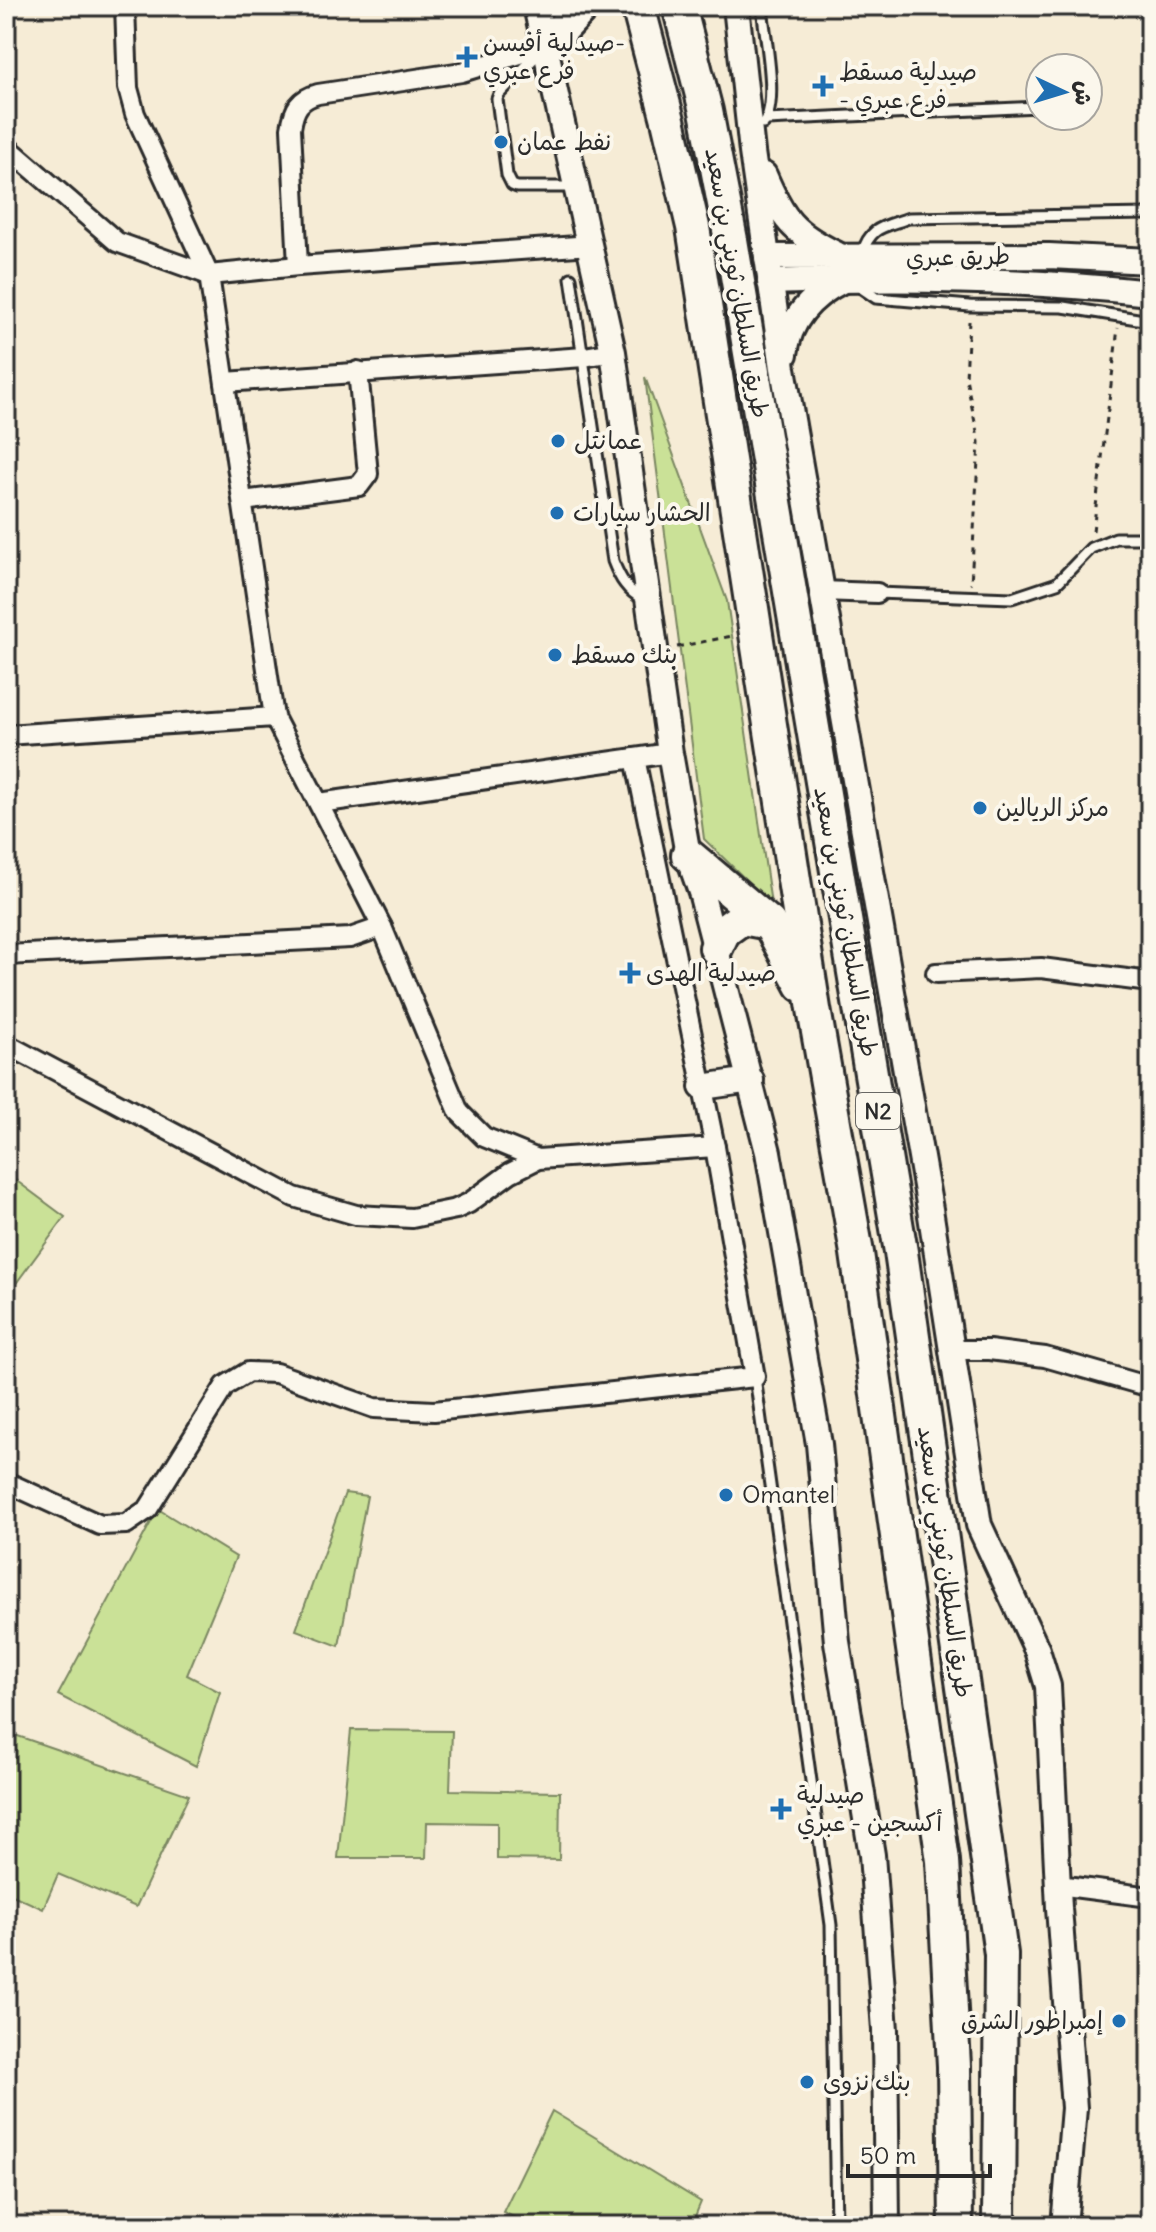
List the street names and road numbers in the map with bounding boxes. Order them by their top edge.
street label: طريق السلطان ثويني بن سعيد [693,145,777,422]
street label: طريق عبري [906,240,1011,275]
street label: طريق السلطان ثويني بن سعيد [802,784,886,1061]
road number: N2 [856,1093,900,1129]
street label: طريق السلطان ثويني بن سعيد [905,1424,980,1701]

